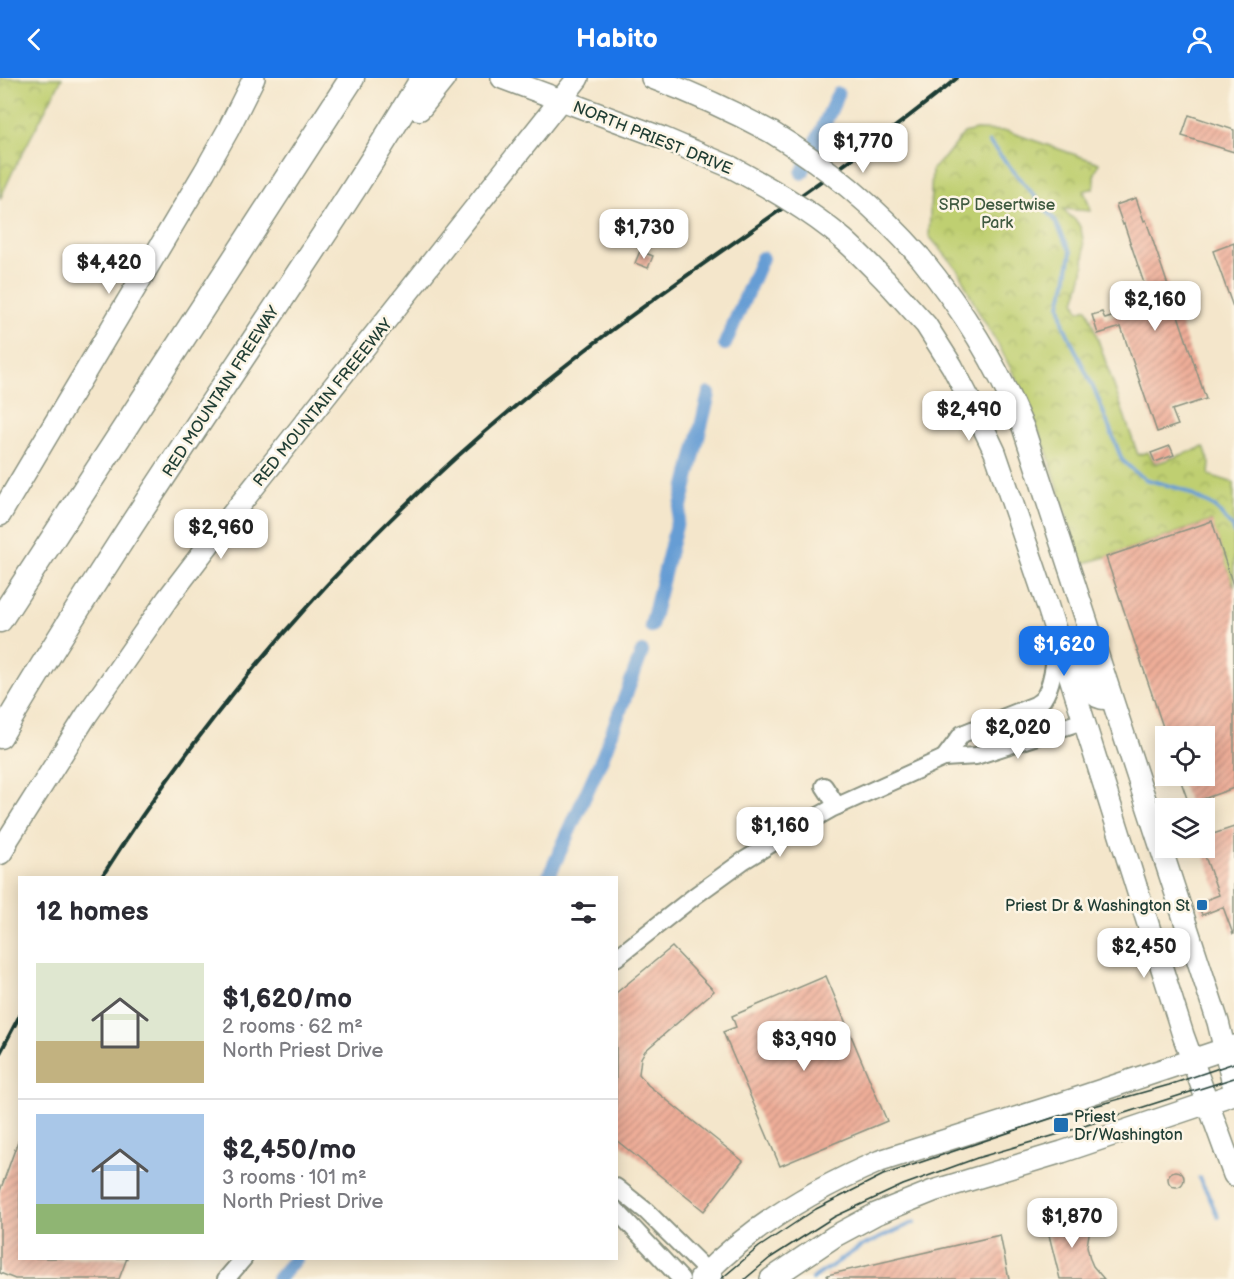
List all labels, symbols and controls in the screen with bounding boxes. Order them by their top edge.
icon: back [18,23,51,56]
text: Habito [576,23,658,55]
icon: person [1183,23,1216,56]
street label: NORTH PRIEST DRIVE [570,98,735,179]
pin: $1,770 [814,123,912,174]
text: $1,770 [833,130,893,154]
park label: SRP Desertwise Park [939,196,1056,233]
pin: $1,730 [595,209,693,260]
text: $1,730 [613,216,675,240]
pin: $4,420 [60,244,158,295]
text: $4,420 [76,251,142,275]
pin: $2,160 [1106,281,1204,332]
text: $2,160 [1124,288,1186,312]
street label: RED MOUNTAIN FREEWAY [159,302,284,481]
street label: RED MOUNTAIN FREEEWAY [250,315,397,491]
pin: $2,490 [920,391,1018,442]
text: $2,490 [936,398,1002,422]
pin: $2,960 [172,509,270,560]
text: $2,960 [188,516,254,540]
pin: $1,620 [1015,626,1113,677]
text: $1,620 [1033,633,1095,657]
pin: $2,020 [969,709,1067,760]
text: $2,020 [985,716,1051,740]
map controls [1155,726,1215,858]
button: locate [1155,726,1215,786]
button: layers [1155,798,1215,858]
pin: $1,160 [731,807,829,858]
text: $1,160 [750,814,810,838]
icon: filters [567,896,600,929]
text: 12 homes [36,897,148,928]
place label: Priest Dr & Washington St [1005,897,1190,916]
marker: Priest Dr & Washington St [1195,898,1209,912]
pin: $2,450 [1095,928,1193,979]
text: $2,450 [1111,935,1177,959]
text: $1,620/mo [222,984,352,1015]
icon: home [84,987,156,1059]
text: 2 rooms · 62 m² [222,1015,363,1039]
pin: $3,990 [755,1021,853,1072]
text: $3,990 [771,1028,837,1052]
text: North Priest Drive [222,1039,383,1063]
place label: Priest Dr/Washington [1074,1108,1183,1145]
marker: Priest Dr/Washington [1052,1116,1070,1134]
text: $2,450/mo [222,1135,356,1166]
icon: home [84,1138,156,1210]
text: 3 rooms · 101 m² [222,1166,367,1190]
text: North Priest Drive [222,1190,383,1214]
pin: $1,870 [1023,1198,1121,1249]
text: $1,870 [1041,1205,1103,1229]

